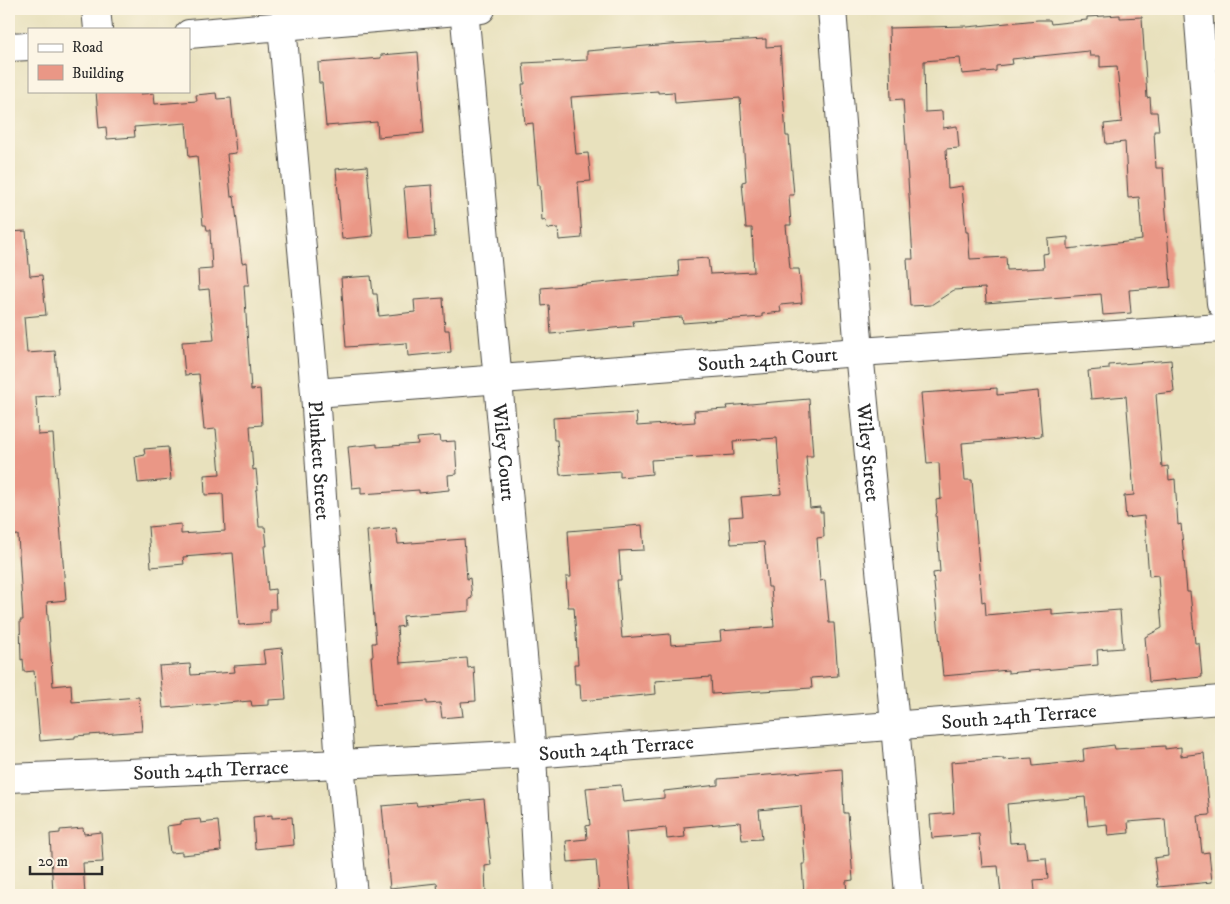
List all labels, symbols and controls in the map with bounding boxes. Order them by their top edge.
legend [28,28,190,92]
text: Road [72,38,104,57]
text: Building [72,64,124,83]
street label: South 24th Court [697,343,839,378]
street label: Plunkett Street [302,400,335,521]
street label: Wiley Court [486,401,520,502]
street label: Wiley Street [850,401,884,503]
street label: South 24th Terrace [941,699,1097,736]
street label: South 24th Terrace [538,730,695,767]
street label: South 24th Terrace [133,755,289,787]
scale bar [30,844,102,876]
text: 20 m [38,852,68,871]

